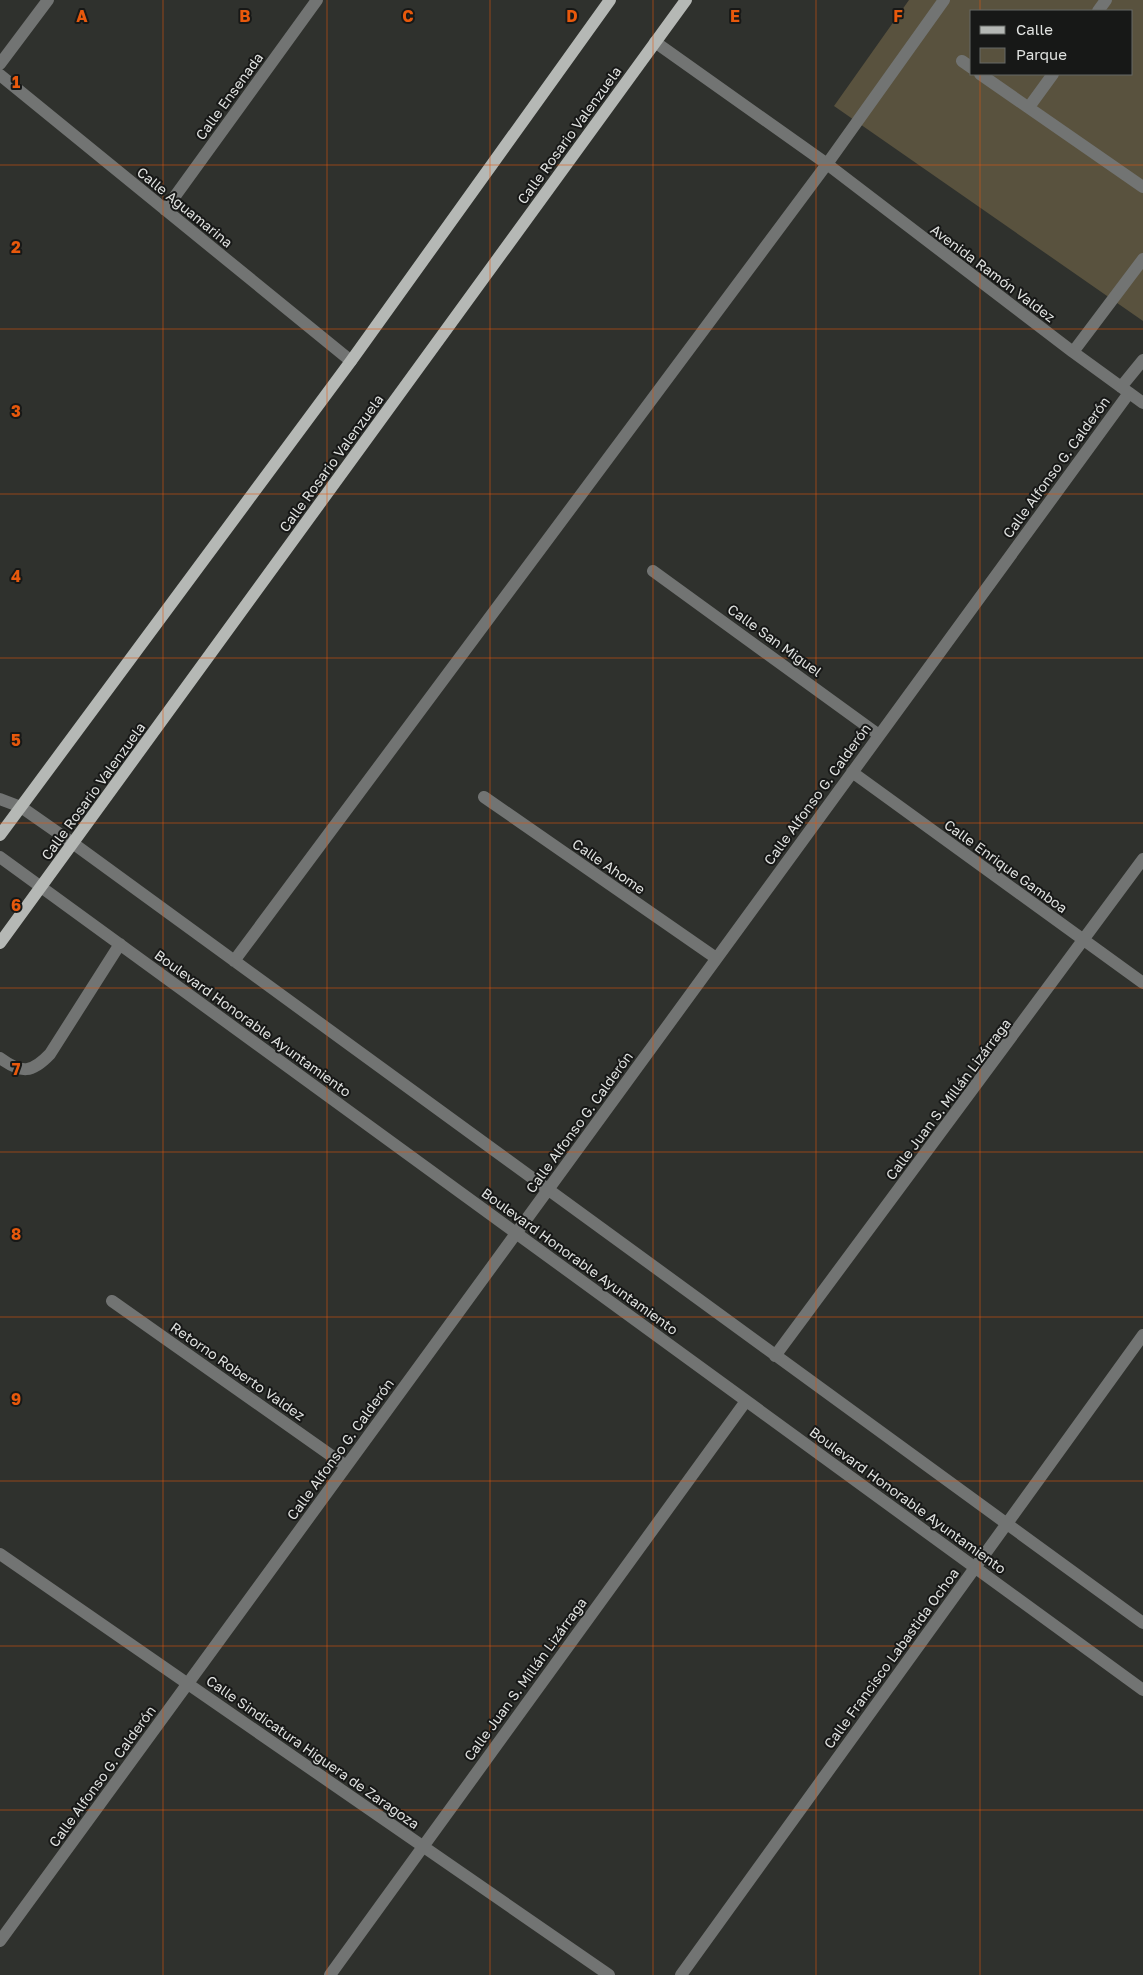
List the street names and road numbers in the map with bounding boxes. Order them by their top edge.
street label: Calle Ensenada [192,49,266,143]
street label: Calle Rosario Valenzuela [513,63,625,207]
street label: Calle Aguamarina [134,163,236,251]
street label: Avenida Ramón Valdez [927,221,1059,325]
street label: Calle Rosario Valenzuela [275,391,387,535]
street label: Calle Alfonso G. Calderón [999,393,1113,541]
street label: Calle San Miguel [725,600,825,680]
street label: Calle Rosario Valenzuela [37,719,149,863]
street label: Calle Alfonso G. Calderón [760,720,874,868]
street label: Calle Enrique Gamboa [941,816,1071,916]
street label: Calle Ahome [569,835,649,897]
street label: Boulevard Honorable Ayuntamiento [151,946,355,1100]
street label: Calle Juan S. Millán Lizárraga [882,1015,1014,1183]
street label: Calle Alfonso G. Calderón [522,1048,636,1196]
street label: Boulevard Honorable Ayuntamiento [478,1184,682,1338]
street label: Retorno Roberto Valdez [168,1318,308,1424]
street label: Calle Alfonso G. Calderón [283,1375,397,1523]
street label: Boulevard Honorable Ayuntamiento [806,1423,1010,1577]
street label: Calle Francisco Labastida Ochoa [820,1565,962,1751]
street label: Calle Juan S. Millán Lizárraga [460,1594,590,1764]
street label: Calle Sindicatura Higuera de Zaragoza [203,1672,423,1832]
street label: Calle Alfonso G. Calderón [45,1702,159,1850]

